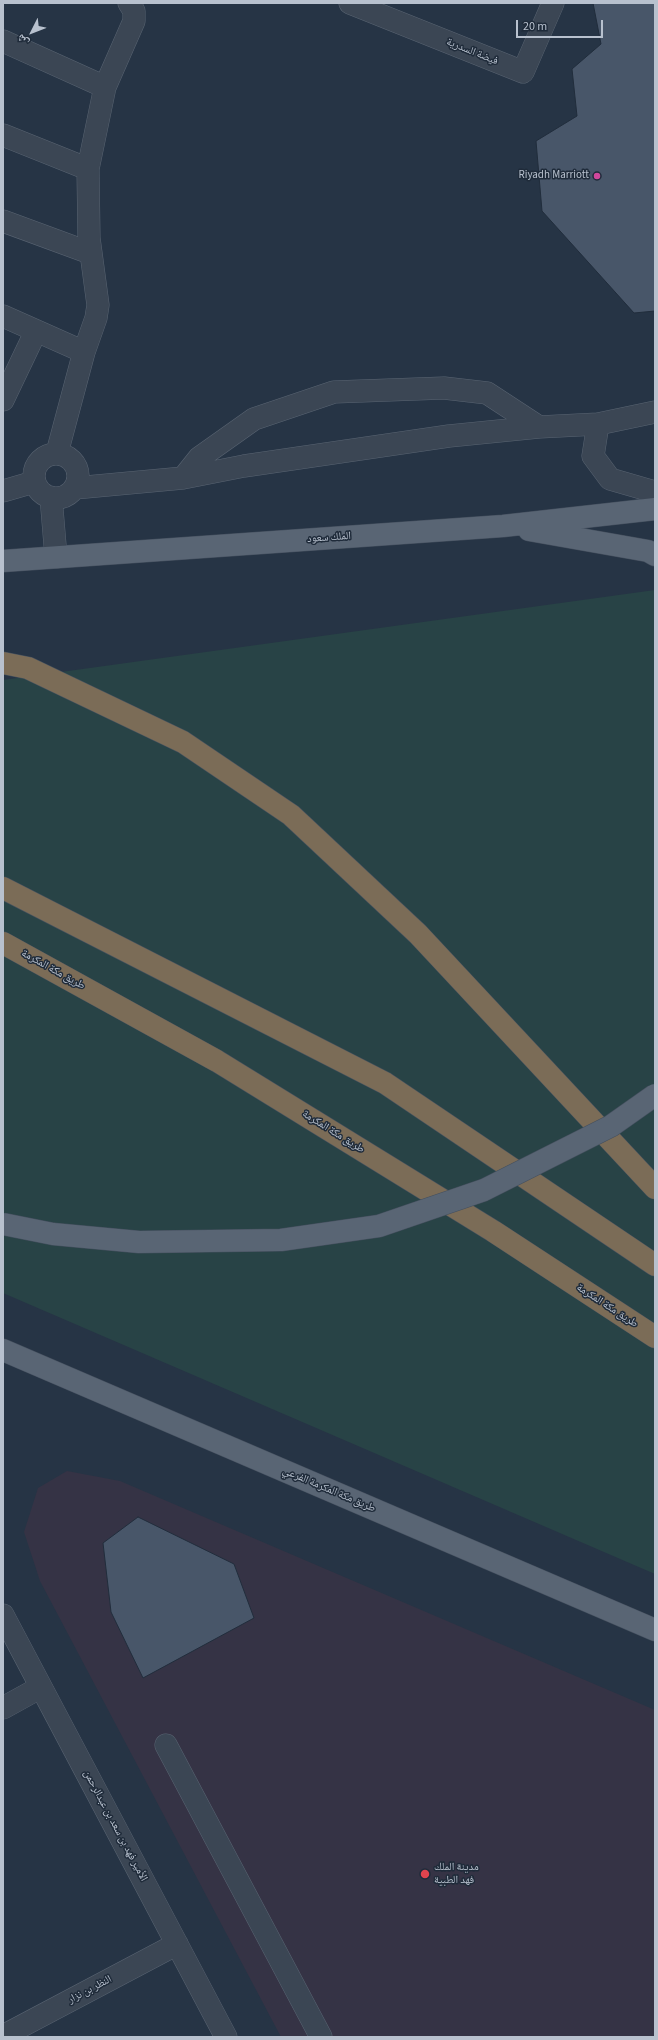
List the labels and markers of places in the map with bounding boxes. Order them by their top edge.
place label: Riyadh Marriott [518,169,589,183]
marker: Riyadh Marriott [592,171,602,181]
place label: مدينة الملك فهد الطبية [434,1861,479,1887]
marker: مدينة الملك فهد الطبية [419,1868,431,1880]

